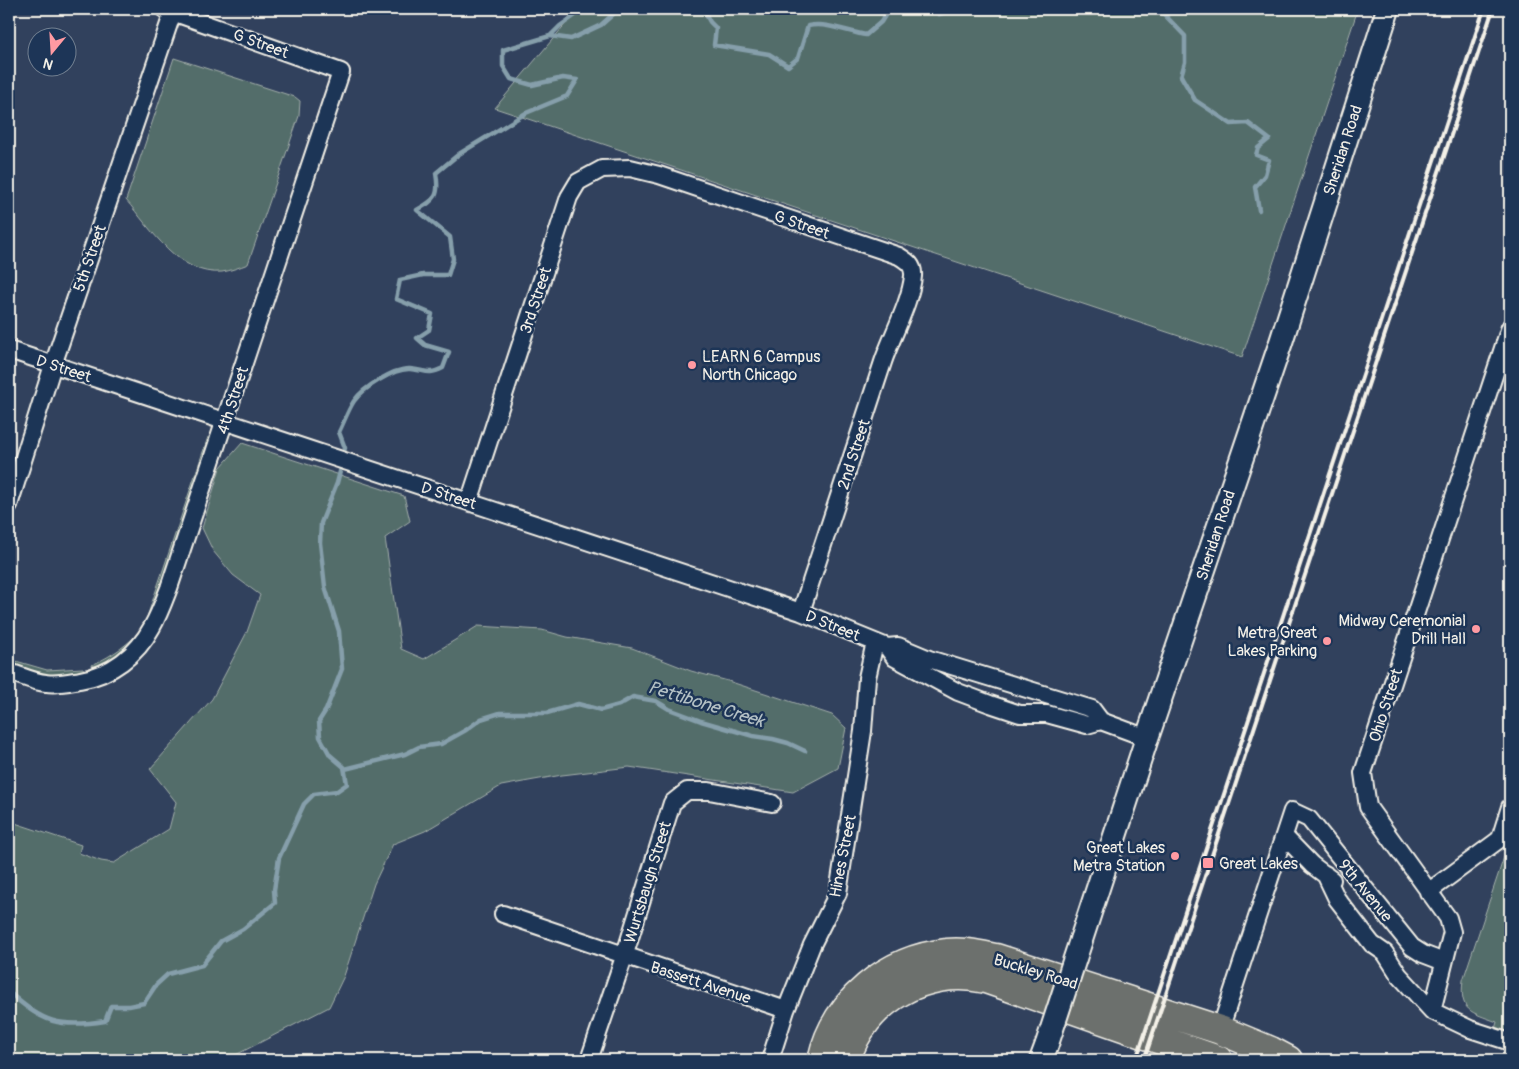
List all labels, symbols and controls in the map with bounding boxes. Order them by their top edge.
street label: G Street [230,25,292,63]
north arrow [28,28,78,78]
text: N [41,54,55,73]
street label: Sheridan Road [1319,103,1367,198]
street label: G Street [771,206,833,244]
street label: 5th Street [69,222,111,294]
street label: 3rd Street [516,264,556,336]
place label: LEARN 6 Campus North Chicago [702,347,820,385]
street label: D Street [34,351,94,387]
marker: LEARN 6 Campus North Chicago [686,359,698,371]
street label: 4th Street [213,363,253,437]
street label: 2nd Street [833,416,875,492]
street label: D Street [419,478,479,514]
street label: Sheridan Road [1192,488,1240,583]
street label: D Street [802,606,863,646]
place label: Midway Ceremonial Drill Hall [1339,611,1466,649]
place label: Metra Great Lakes Parking [1228,623,1318,661]
marker: Midway Ceremonial Drill Hall [1470,623,1482,635]
marker: Metra Great Lakes Parking [1321,635,1333,647]
street label: Ohio Street [1365,665,1407,745]
water label: Pettibone Creek [645,676,768,733]
street label: Hines Street [825,813,861,899]
street label: Wurtsbaugh Street [620,818,676,946]
place label: Great Lakes Metra Station [1073,838,1165,876]
marker: Great Lakes Metra Station [1169,850,1181,862]
place label: Great Lakes [1219,854,1298,874]
street label: 9th Avenue [1334,855,1397,926]
marker: Great Lakes [1201,856,1215,870]
street label: Buckley Road [991,950,1080,994]
street label: Bassett Avenue [648,957,753,1009]

